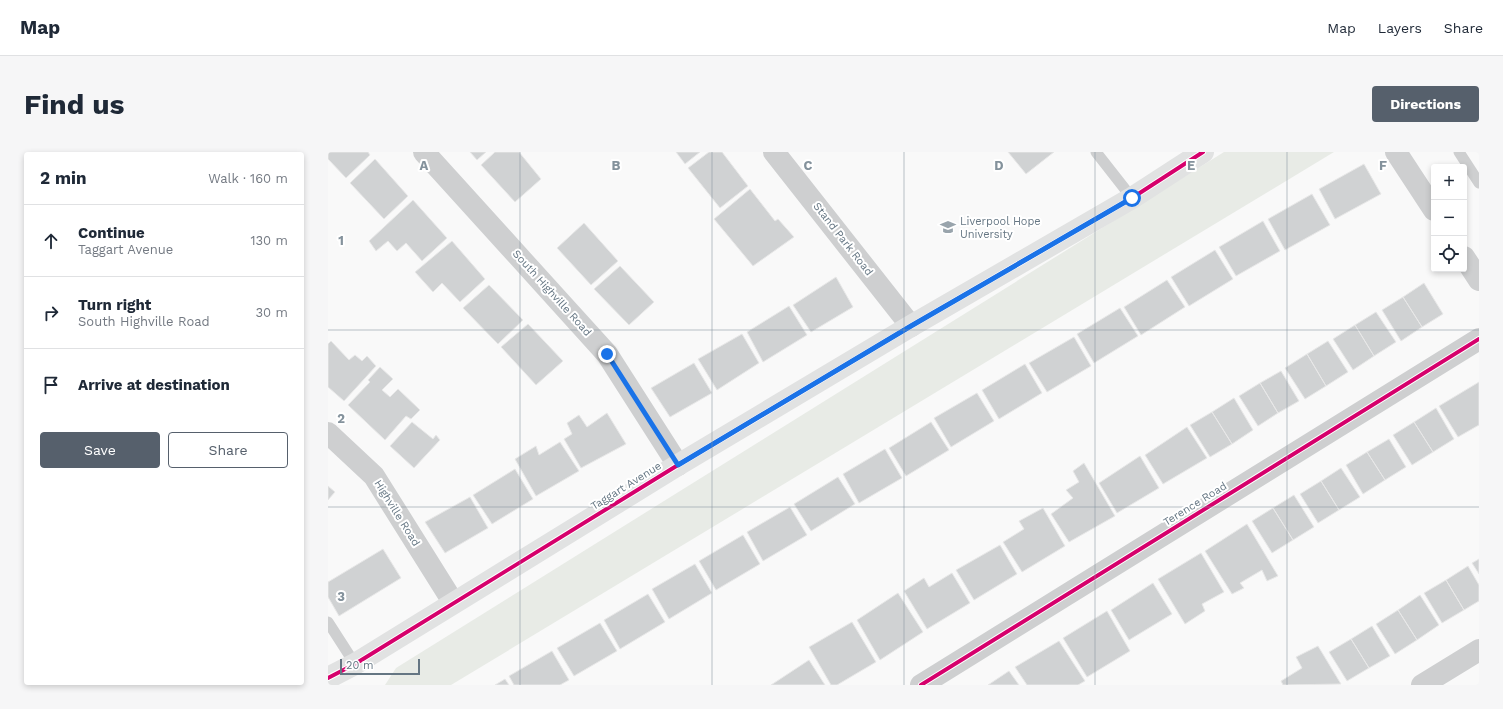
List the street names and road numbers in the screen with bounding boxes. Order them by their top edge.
street label: Stand Park Road [810,200,876,278]
street label: South Highville Road [510,247,594,339]
street label: Taggart Avenue [588,459,664,513]
street label: Highville Road [371,477,423,549]
street label: Terence Road [1161,479,1229,529]

